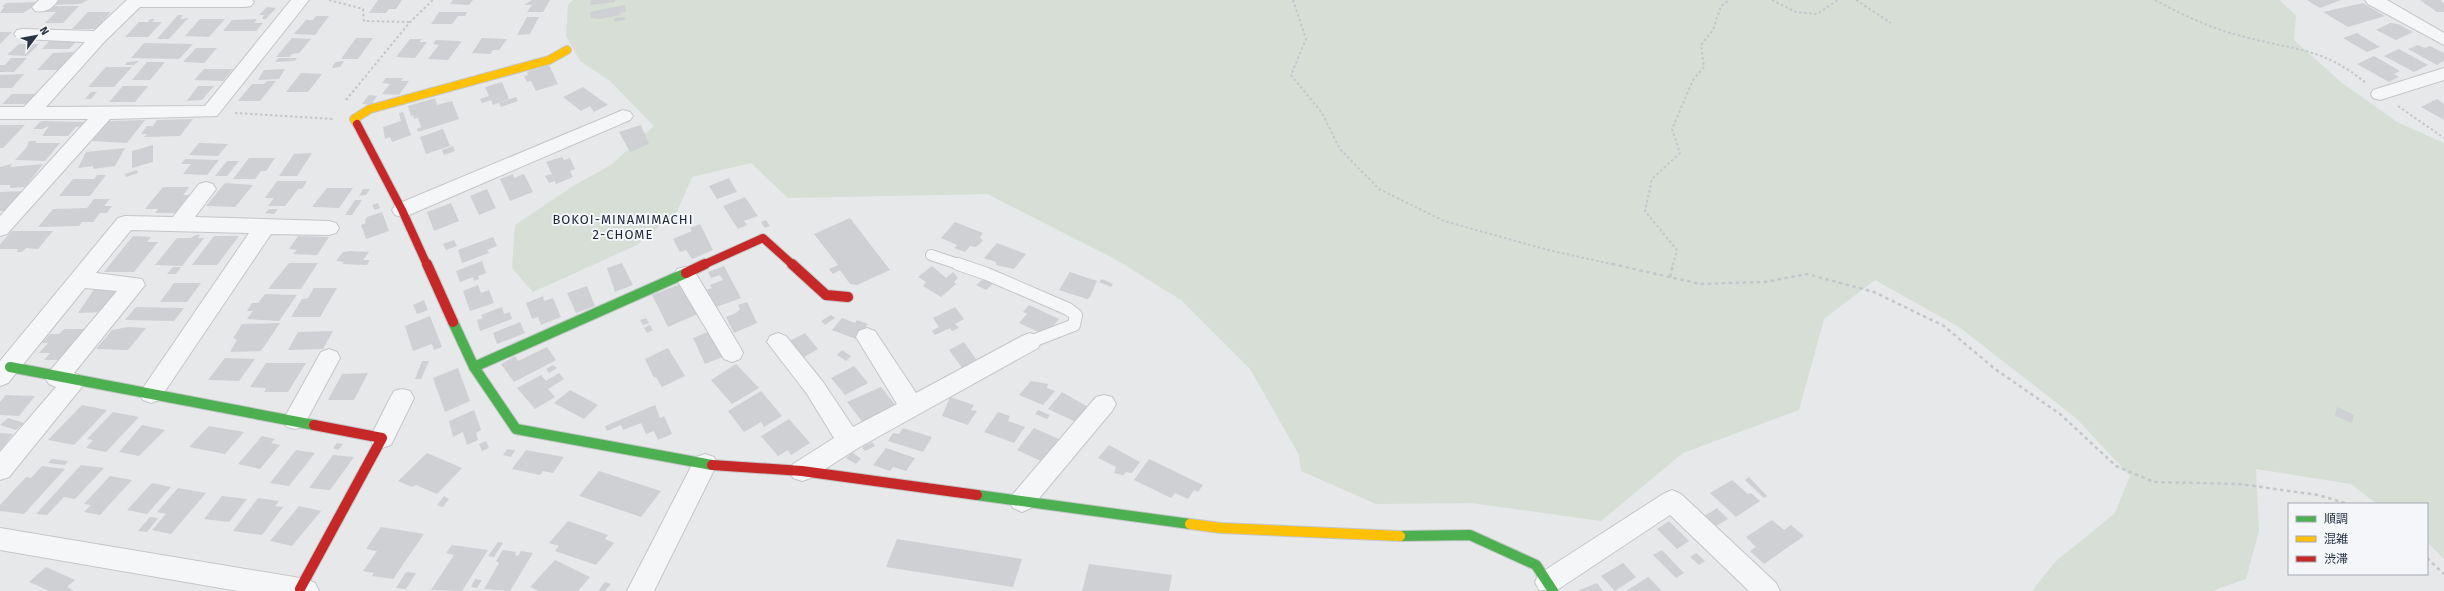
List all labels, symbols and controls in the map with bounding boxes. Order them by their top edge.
north arrow [16,16,56,56]
text: N [37,24,52,38]
district label: BOKOI-MINAMIMACHI 2-CHOME [552,212,694,242]
legend [2288,503,2428,575]
text: 順調 [2324,512,2348,526]
text: 混雑 [2324,532,2348,546]
text: 渋滞 [2324,552,2348,566]

